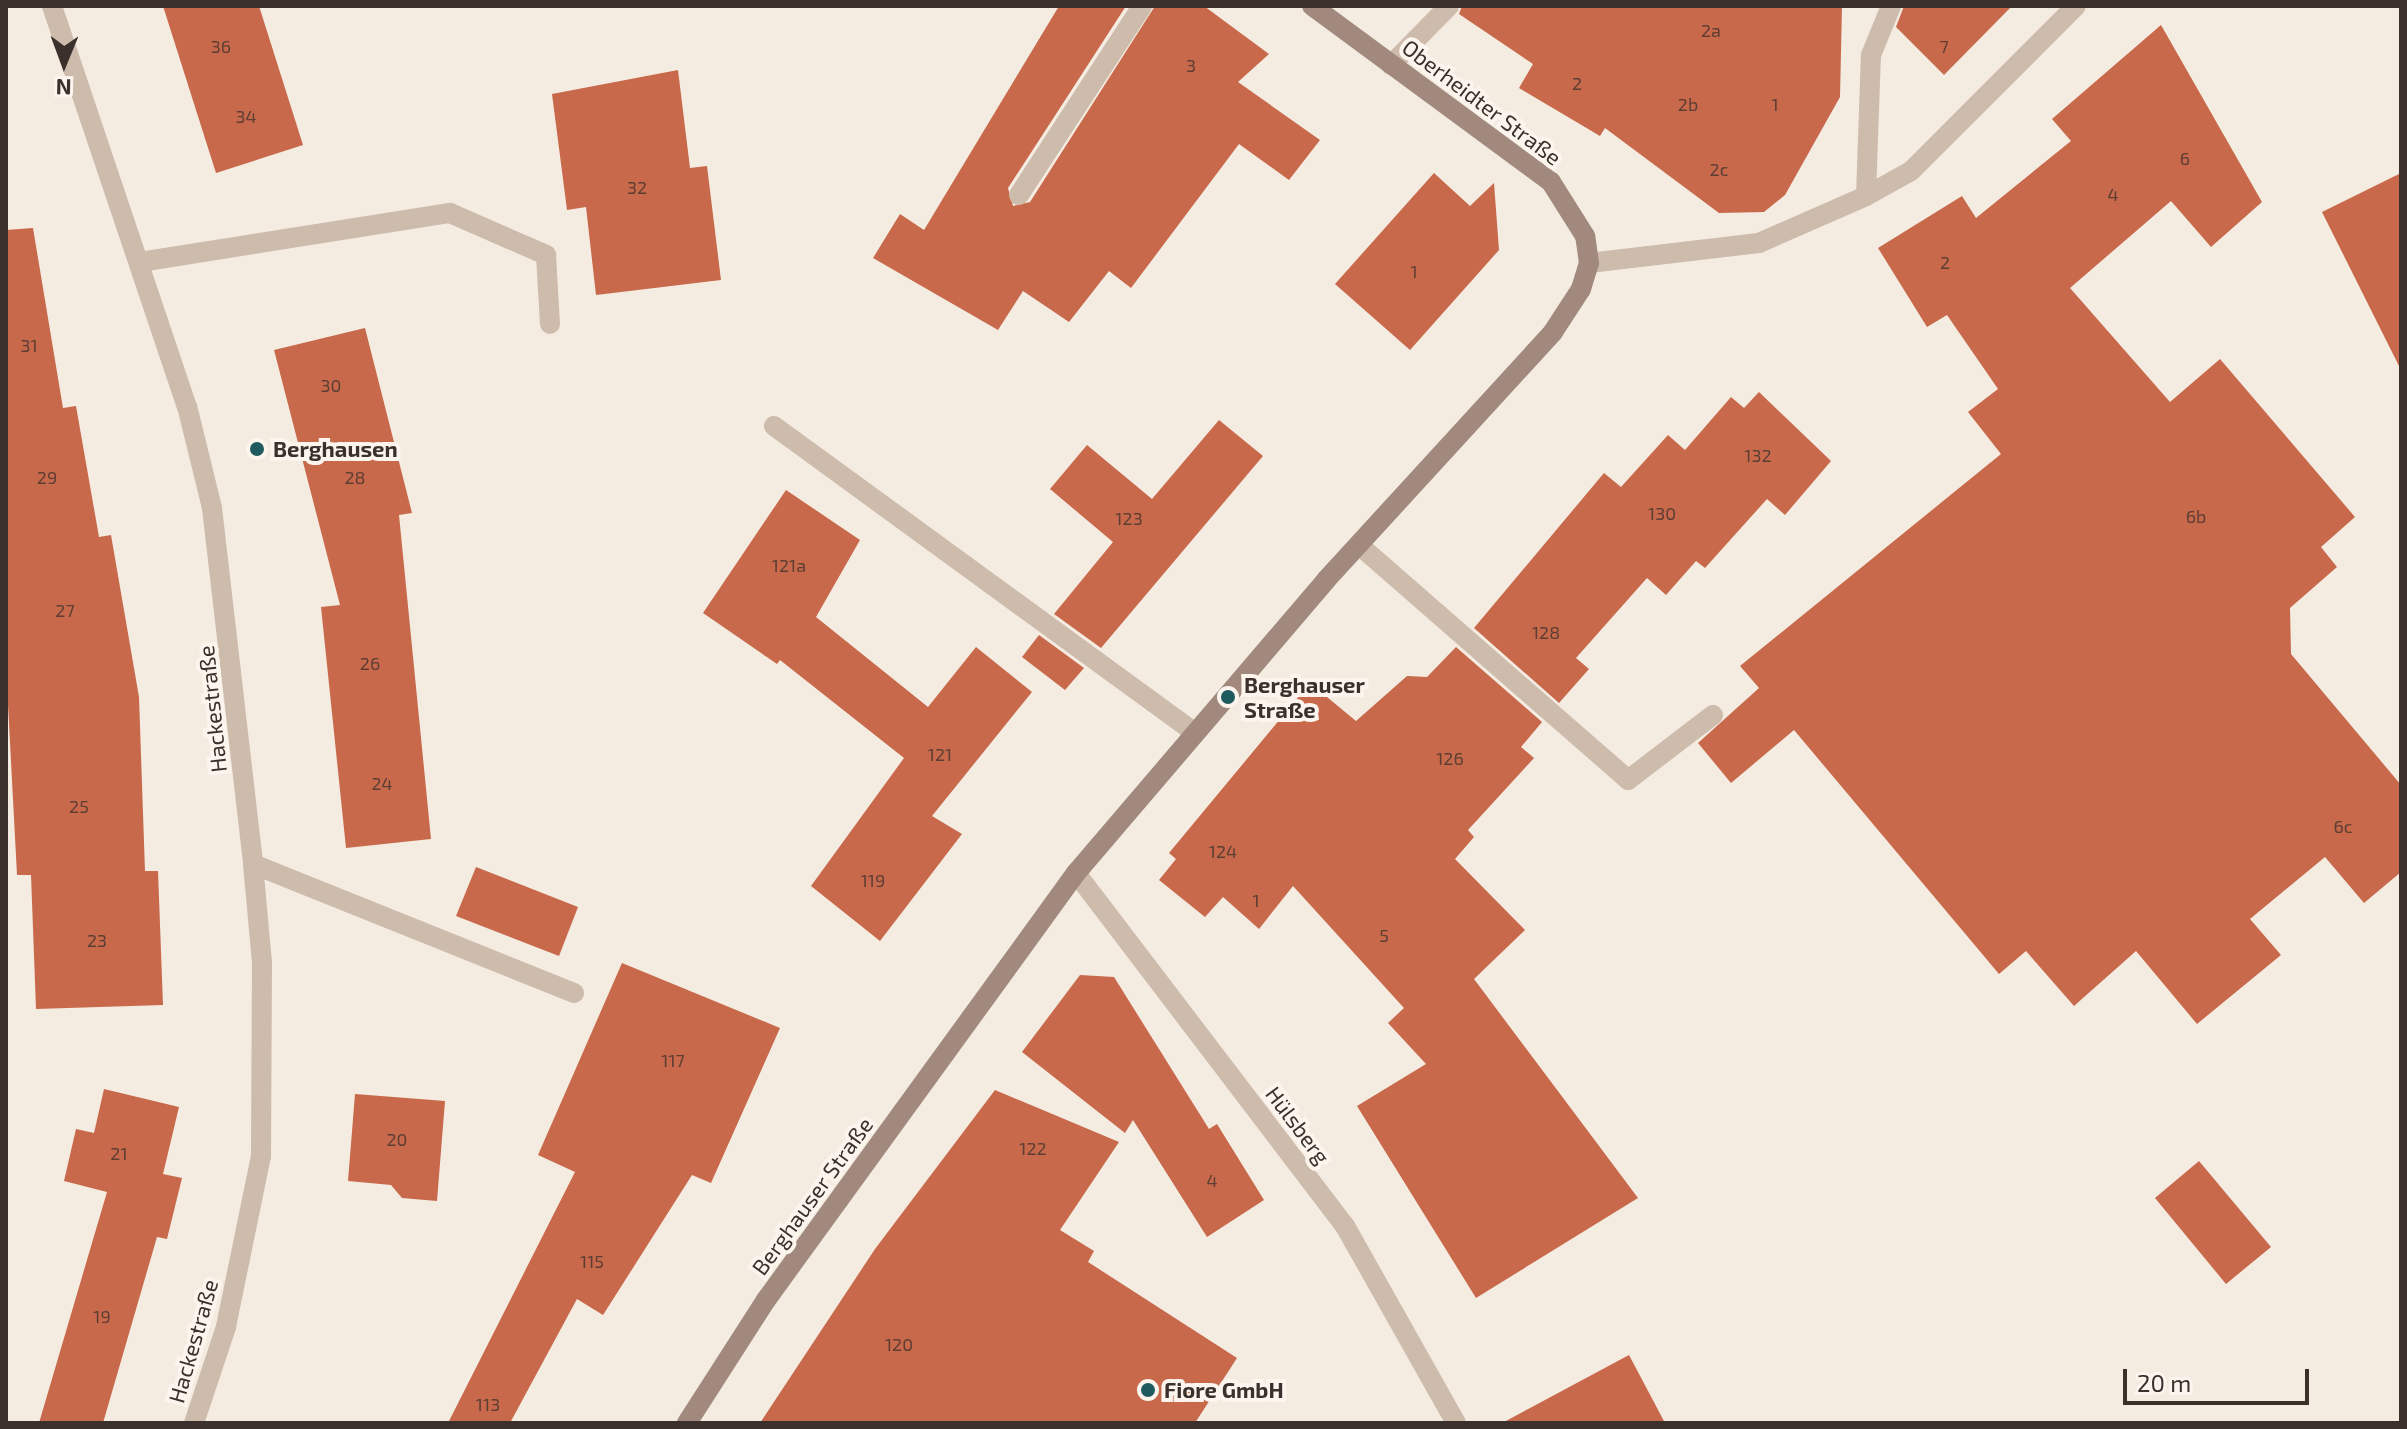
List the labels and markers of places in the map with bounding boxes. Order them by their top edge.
place label: Berghausen [273,436,398,462]
marker: Berghausen [248,440,266,458]
place label: Berghauser Straße [1244,671,1365,722]
marker: Berghauser Straße [1219,688,1237,706]
place label: Fiore GmbH [1164,1377,1284,1403]
marker: Fiore GmbH [1139,1381,1157,1399]

